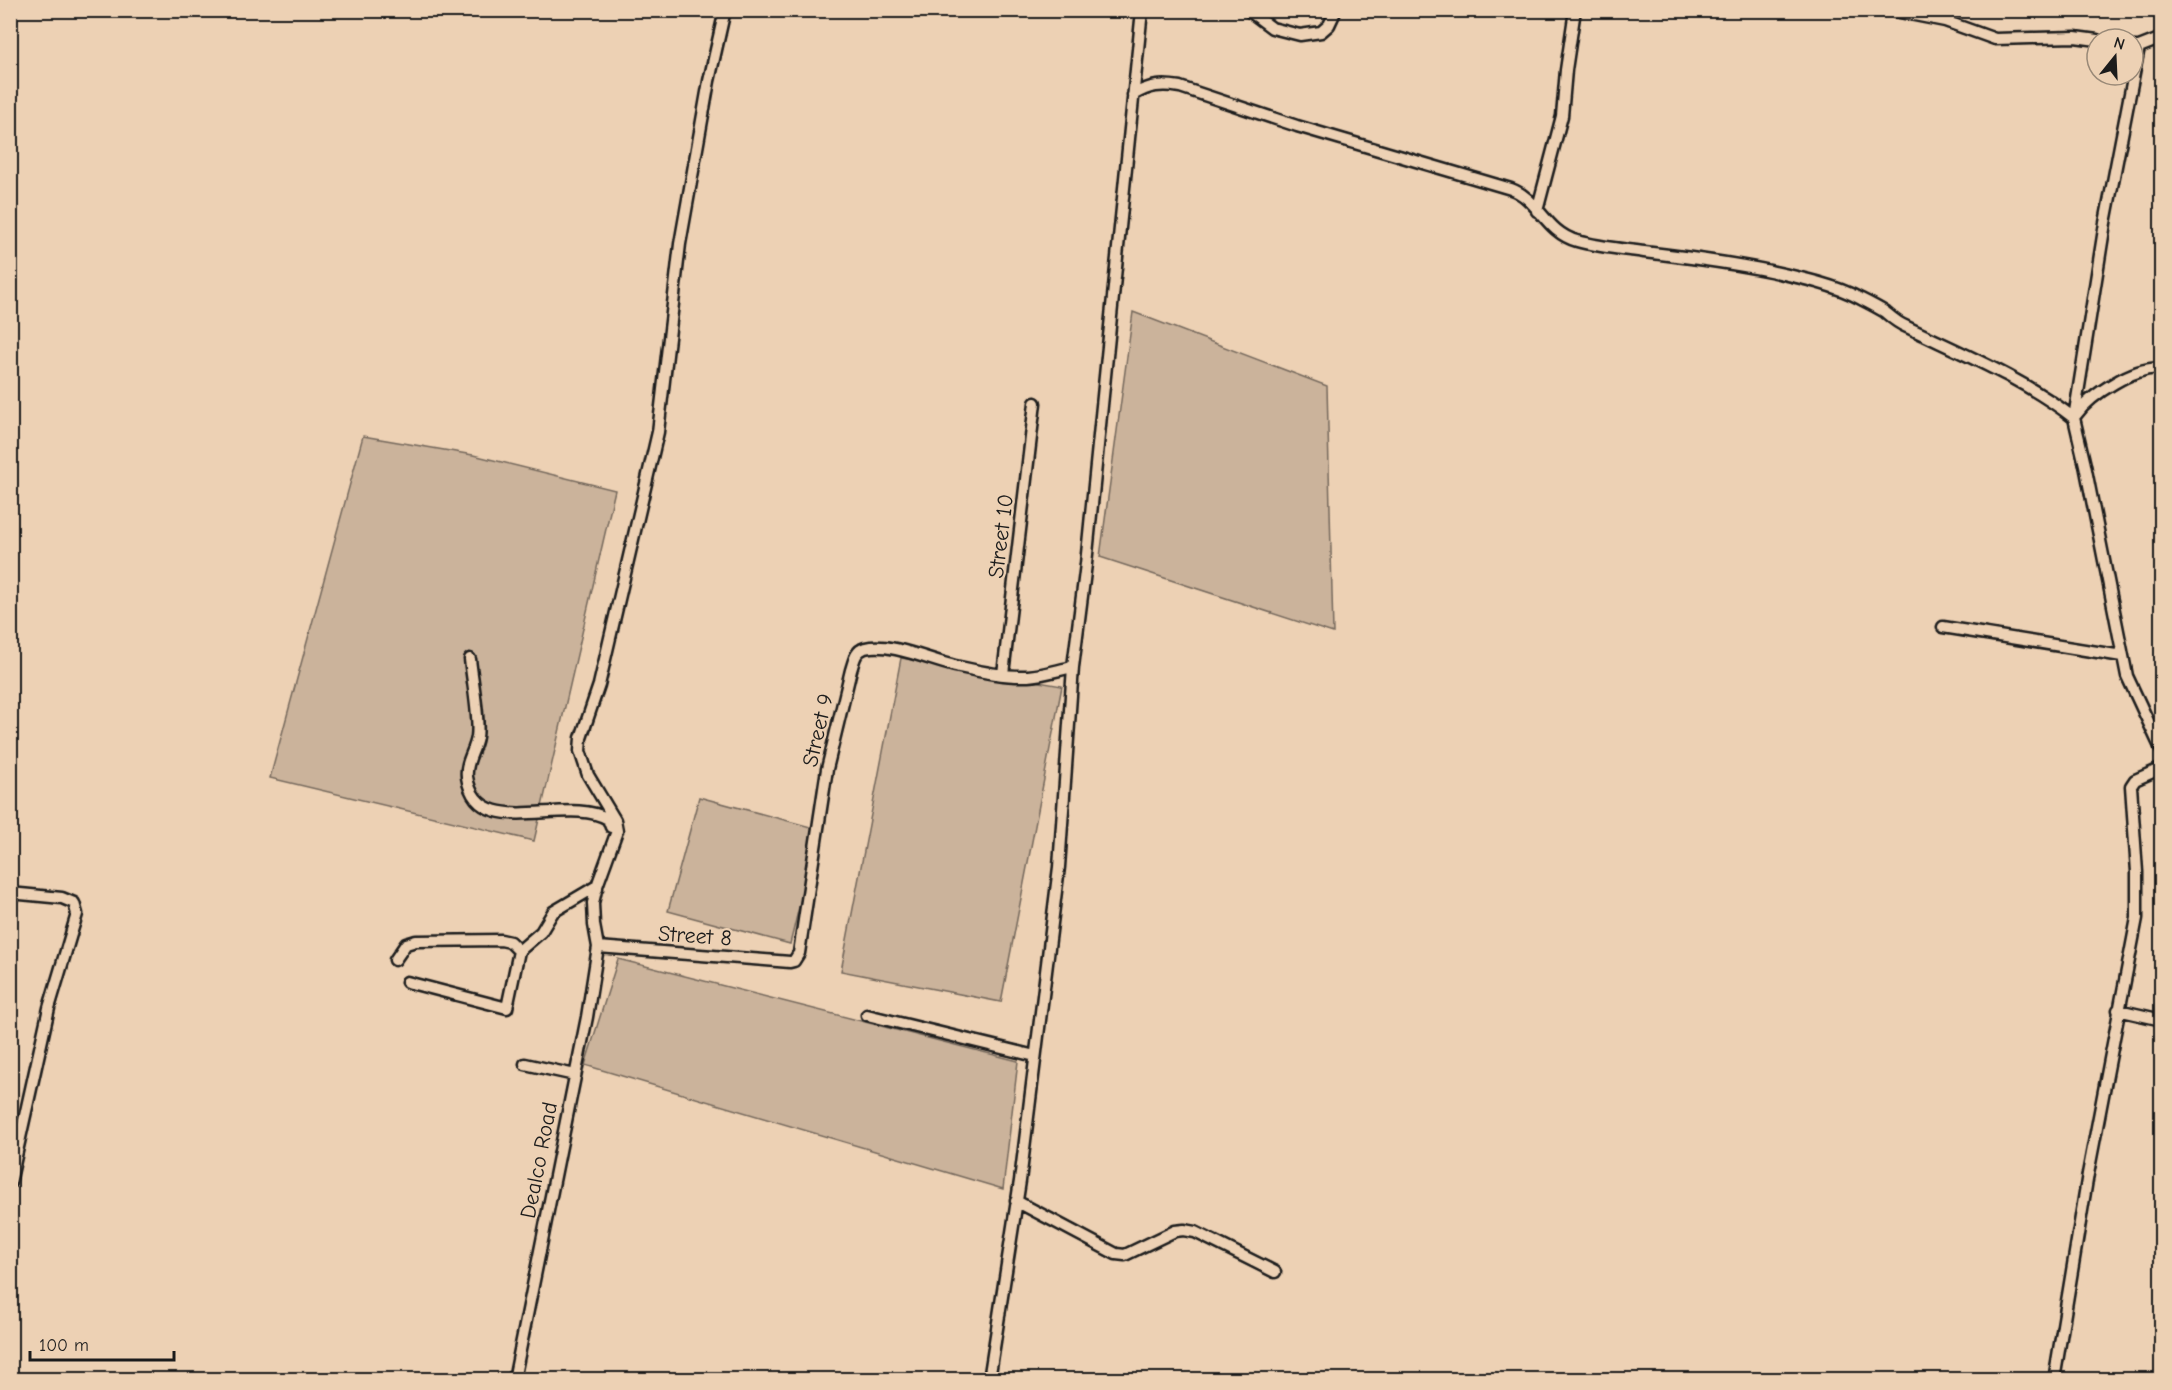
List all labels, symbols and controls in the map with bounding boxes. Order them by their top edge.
north arrow [2085,27,2145,87]
text: N [2112,34,2127,54]
street label: Street 10 [983,493,1019,580]
street label: Street 9 [797,691,839,769]
street label: Street 8 [657,920,733,952]
street label: Dealco Road [515,1100,563,1221]
scale bar [30,1324,174,1362]
text: 100 m [39,1335,89,1356]

